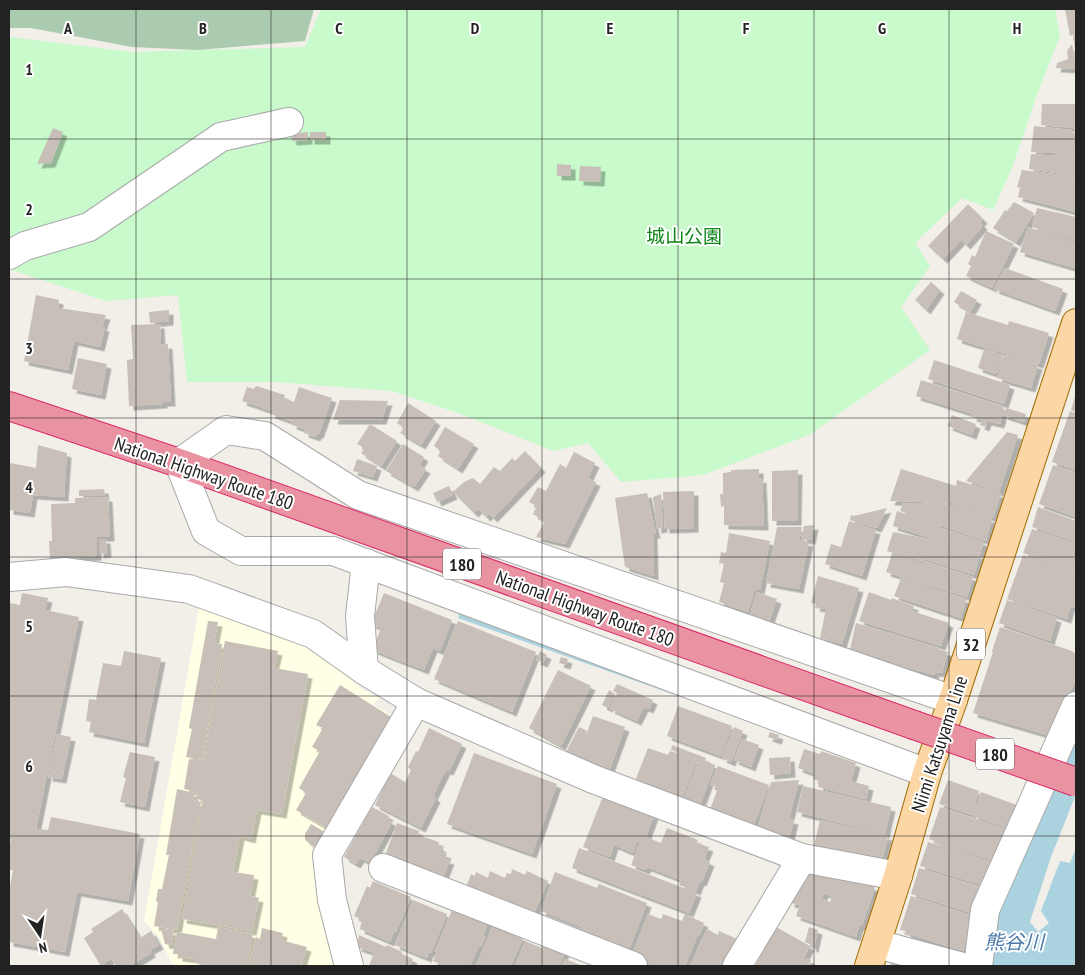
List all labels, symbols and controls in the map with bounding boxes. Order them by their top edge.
text: A [63,18,73,38]
text: B [199,18,207,38]
text: C [335,18,343,38]
text: D [471,18,480,38]
text: E [607,18,614,38]
text: F [743,18,750,38]
text: G [878,18,886,38]
text: H [1013,18,1021,38]
text: 1 [25,59,33,79]
text: 2 [25,199,33,219]
park label: 城山公園 [646,224,722,248]
text: 3 [25,338,33,358]
street label: National Highway Route 180 [111,431,297,515]
text: 4 [25,477,33,497]
road number: 180 [443,548,481,580]
street label: National Highway Route 180 [493,565,677,651]
text: 5 [25,616,33,636]
road number: 32 [957,629,985,660]
street label: Niimi Katsuyama Line [906,672,972,815]
road number: 180 [976,739,1014,770]
text: 6 [25,756,33,776]
north arrow [15,910,65,960]
water label: 熊谷川 [984,929,1046,955]
text: N [37,938,49,957]

